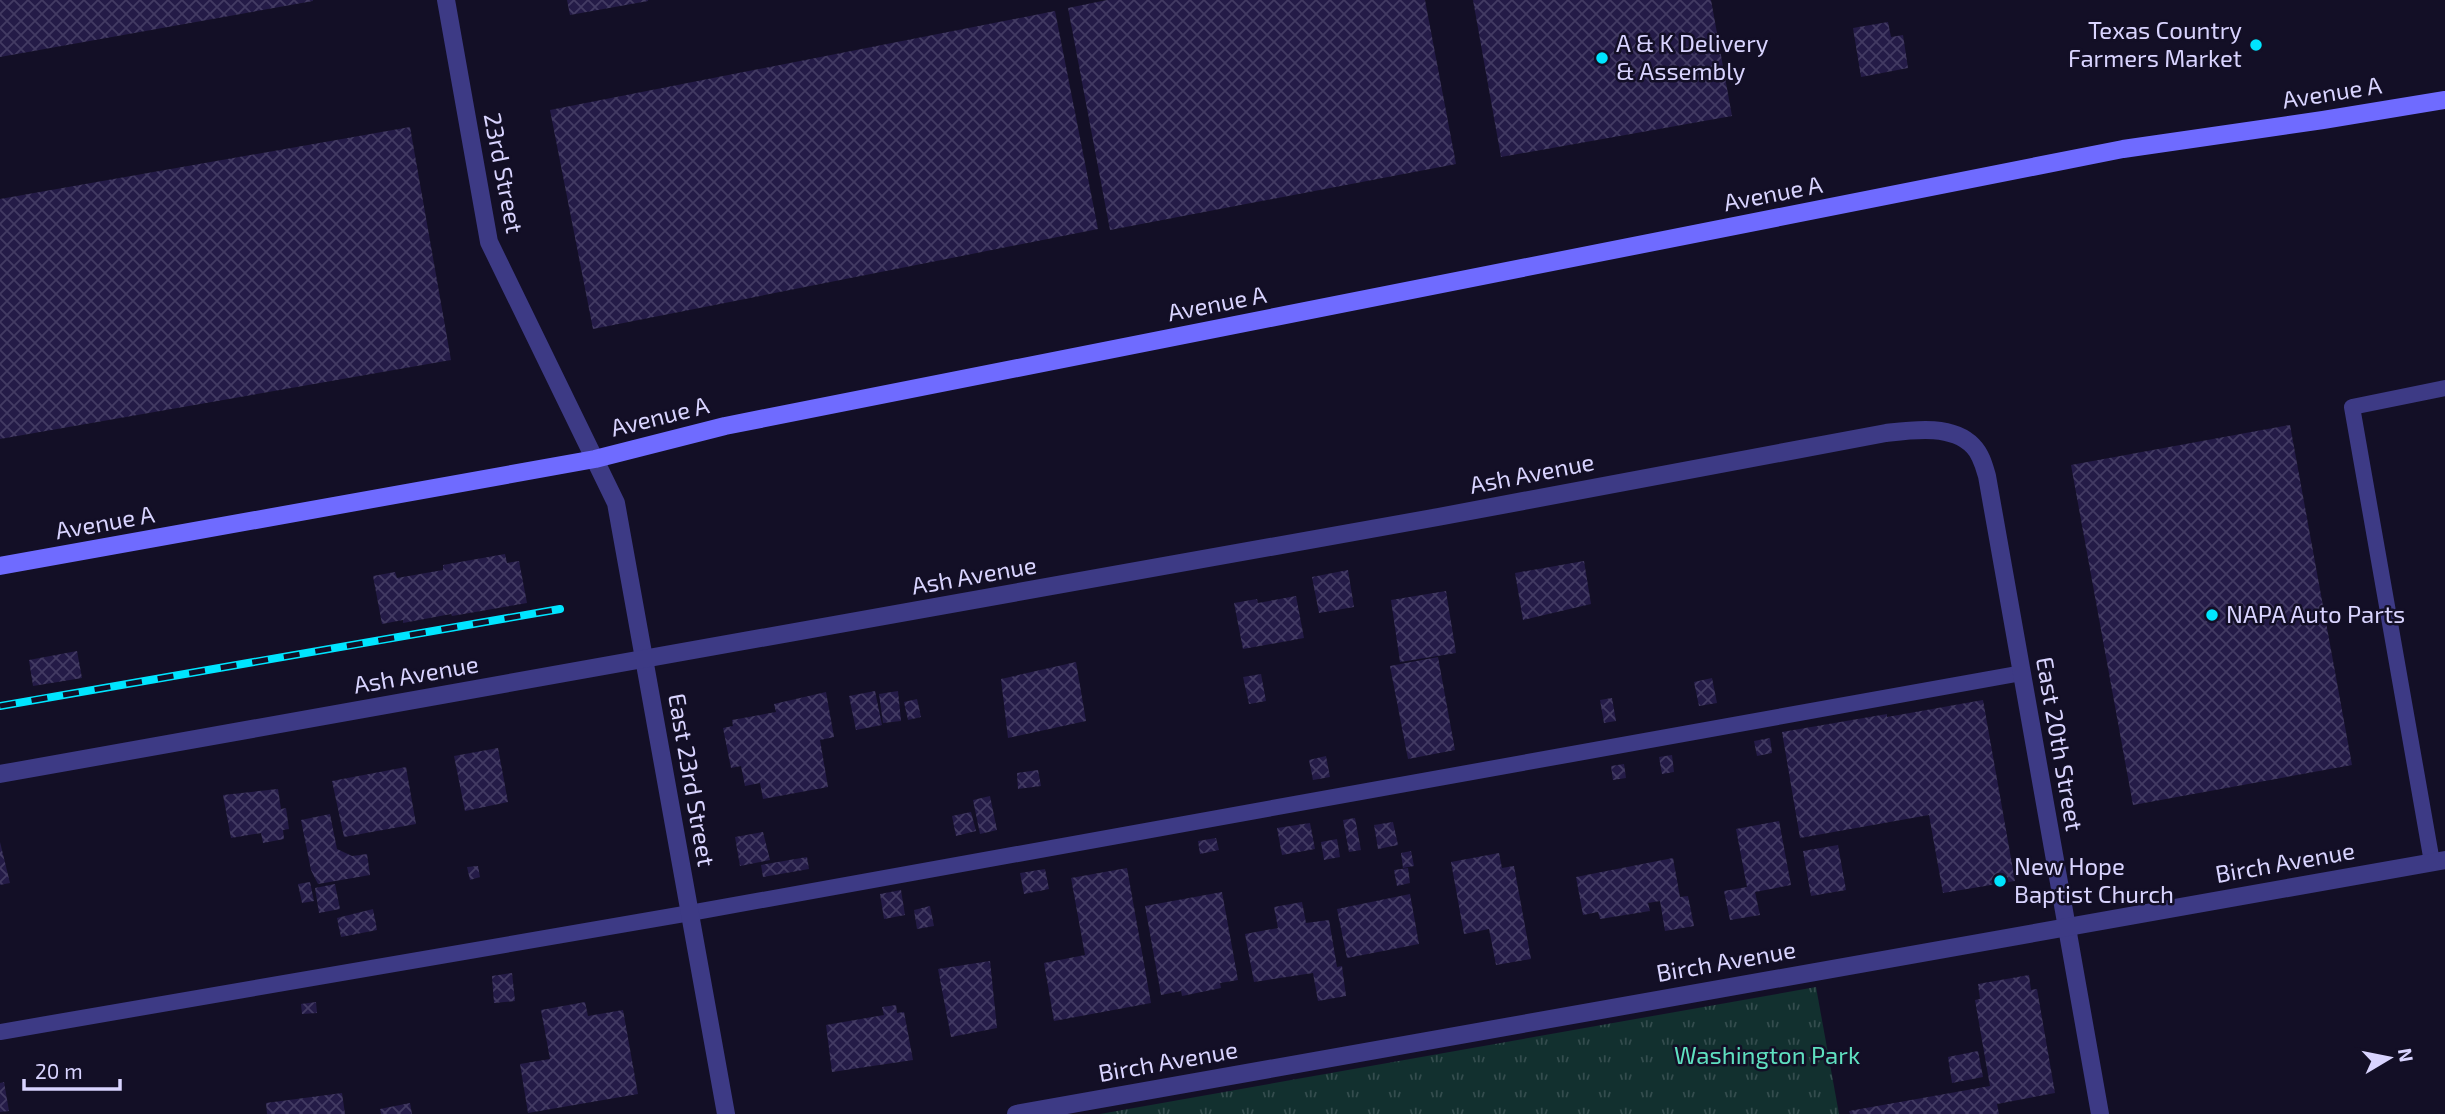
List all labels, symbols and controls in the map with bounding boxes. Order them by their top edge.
place label: Texas Country Farmers Market [2068,15,2242,72]
place label: A & K Delivery & Assembly [1616,28,1769,85]
marker: Texas Country Farmers Market [2248,37,2264,53]
marker: A & K Delivery & Assembly [1594,50,1610,66]
street label: Avenue A [2280,69,2384,114]
street label: 23rd Street [479,110,530,235]
street label: Avenue A [1721,169,1825,216]
street label: Avenue A [1165,279,1269,326]
street label: Avenue A [608,389,712,442]
street label: Ash Avenue [1467,446,1596,499]
street label: Avenue A [53,499,157,544]
street label: Ash Avenue [909,549,1038,600]
place label: NAPA Auto Parts [2226,599,2405,628]
marker: NAPA Auto Parts [2204,607,2220,623]
street label: Ash Avenue [351,648,480,699]
street label: East 20th Street [2031,654,2090,833]
street label: East 23rd Street [663,691,722,869]
street label: Birch Avenue [2213,835,2357,888]
place label: New Hope Baptist Church [2014,851,2174,908]
marker: New Hope Baptist Church [1992,873,2008,889]
street label: Birch Avenue [1654,934,1798,987]
north arrow [2354,1023,2424,1093]
street label: Birch Avenue [1096,1034,1240,1087]
park label: Washington Park [1674,1040,1860,1069]
text: N [2394,1046,2419,1064]
scale bar [24,1048,121,1092]
text: 20 m [35,1058,83,1083]

